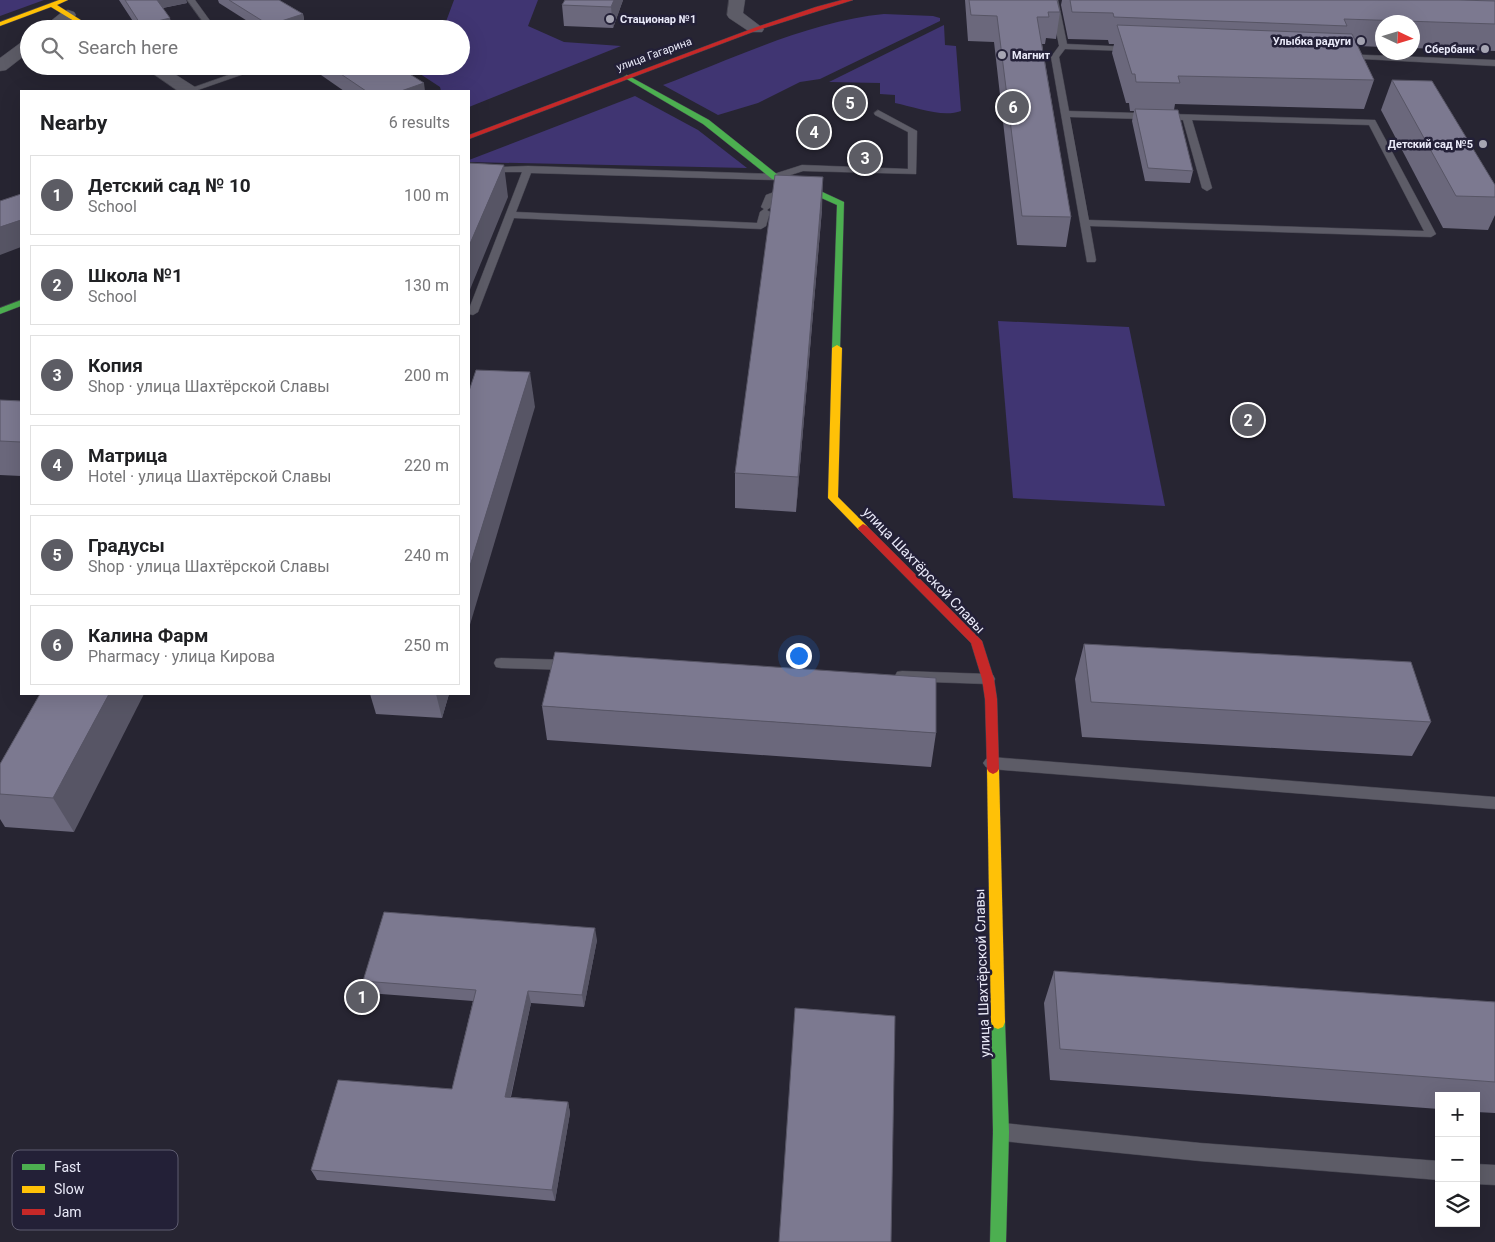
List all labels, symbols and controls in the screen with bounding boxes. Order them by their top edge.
marker: Стационар №1 [604,13,616,25]
place label: Стационар №1 [620,13,696,26]
north arrow [1375,15,1420,60]
search box [20,20,470,75]
icon: search [38,34,66,62]
street label: улица Гагарина [615,35,694,74]
place label: Улыбка радуги [1273,35,1351,48]
marker: Улыбка радуги [1355,35,1367,47]
text: Search here [78,36,178,59]
place label: Сбербанк [1425,43,1476,56]
marker: Сбербанк [1479,43,1491,55]
marker: Магнит [996,49,1008,61]
place label: Магнит [1012,49,1051,62]
pin: 5 [834,84,866,122]
pin: 6 [997,88,1029,126]
text: Nearby [40,111,107,135]
text: 6 results [389,113,450,132]
pin: 4 [798,113,830,151]
place label: Детский сад №5 [1388,138,1473,151]
marker: Детский сад №5 [1477,138,1489,150]
pin: 3 [849,139,881,177]
text: Детский сад № 10 [88,174,251,197]
text: 1 [52,186,62,205]
text: 100 m [404,186,449,205]
text: School [88,197,137,216]
text: Школа №1 [88,264,183,287]
text: 2 [52,276,62,295]
text: 130 m [404,276,449,295]
text: School [88,287,137,306]
text: Копия [88,354,143,377]
text: 3 [52,366,62,385]
text: 200 m [404,366,449,385]
text: Shop · улица Шахтёрской Славы [88,377,330,396]
pin: 2 [1232,401,1264,439]
text: Матрица [88,444,168,467]
text: 4 [52,456,62,475]
text: 220 m [404,456,449,475]
text: Hotel · улица Шахтёрской Славы [88,467,332,486]
street label: улица Шахтёрской Славы [860,504,988,636]
text: Градусы [88,534,165,557]
text: 5 [52,546,62,565]
text: 240 m [404,546,449,565]
text: Shop · улица Шахтёрской Славы [88,557,330,576]
text: Калина Фарм [88,624,208,647]
text: 6 [52,636,62,655]
text: 250 m [404,636,449,655]
your location [786,643,812,669]
text: Pharmacy · улица Кирова [88,647,275,666]
street label: улица Шахтёрской Славы [971,888,993,1058]
pin: 1 [346,978,378,1016]
map controls [1435,1092,1480,1227]
button: + [1435,1092,1480,1137]
button: − [1435,1137,1480,1182]
legend [12,1150,178,1230]
text: Fast [54,1159,81,1175]
text: Slow [54,1181,85,1197]
button: layers [1435,1182,1480,1227]
text: Jam [54,1204,82,1220]

